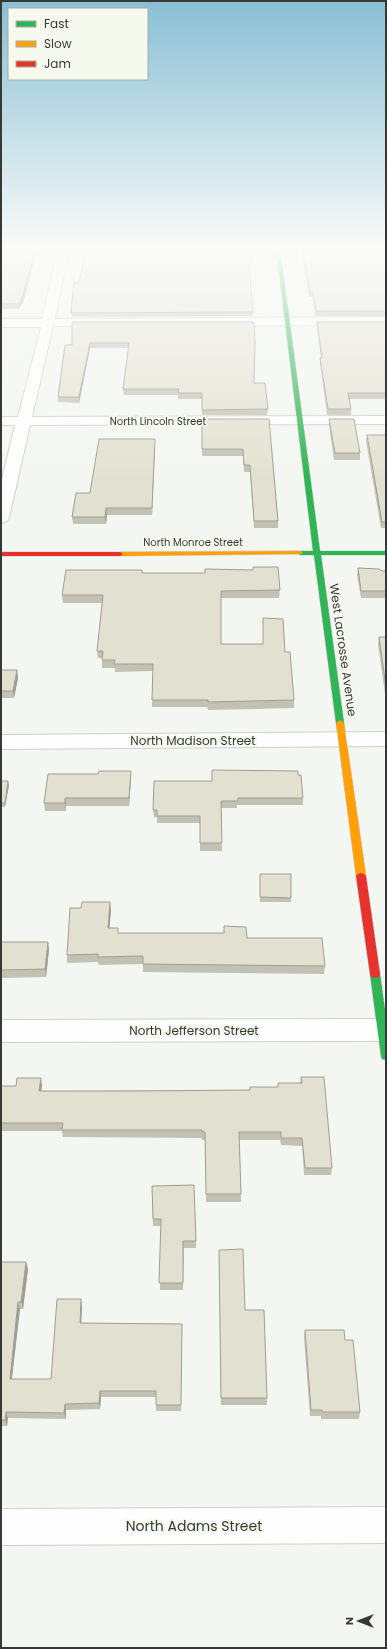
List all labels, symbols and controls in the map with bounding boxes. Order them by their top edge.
legend [8,8,148,80]
text: Fast [44,15,69,32]
text: Slow [44,35,72,52]
text: Jam [44,55,71,72]
street label: North Lincoln Street [110,414,207,429]
street label: North Monroe Street [143,535,243,550]
street label: West Lacrosse Avenue [326,582,361,717]
street label: North Madison Street [130,732,256,749]
street label: North Jefferson Street [129,1022,259,1039]
street label: North Adams Street [126,1516,262,1536]
north arrow [339,1601,379,1641]
text: N [341,1617,357,1625]

